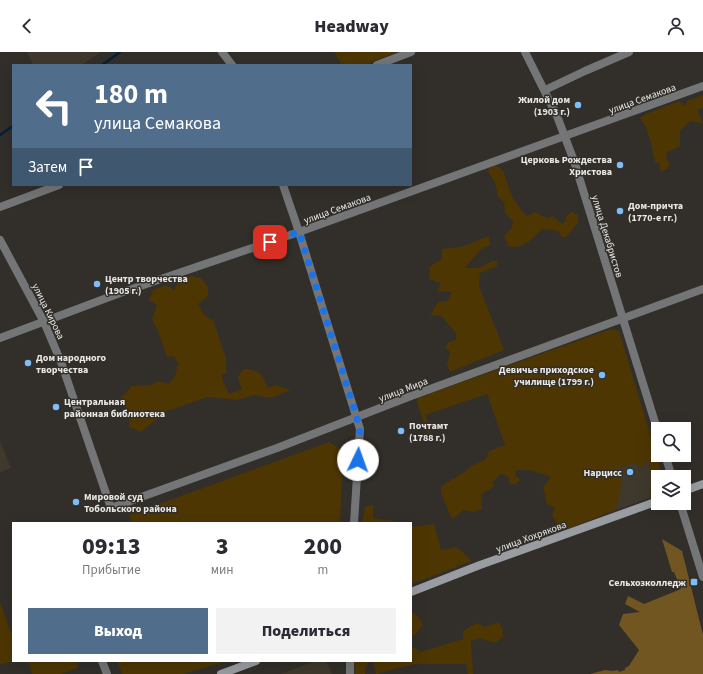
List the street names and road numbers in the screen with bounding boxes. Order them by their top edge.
street label: улица Семакова [607,80,678,118]
street label: улица Семакова [302,190,373,228]
street label: улица Декабристов [588,193,626,279]
street label: улица Кирова [28,281,68,342]
street label: улица Мира [377,374,430,406]
street label: улица Хохрякова [494,518,568,556]

